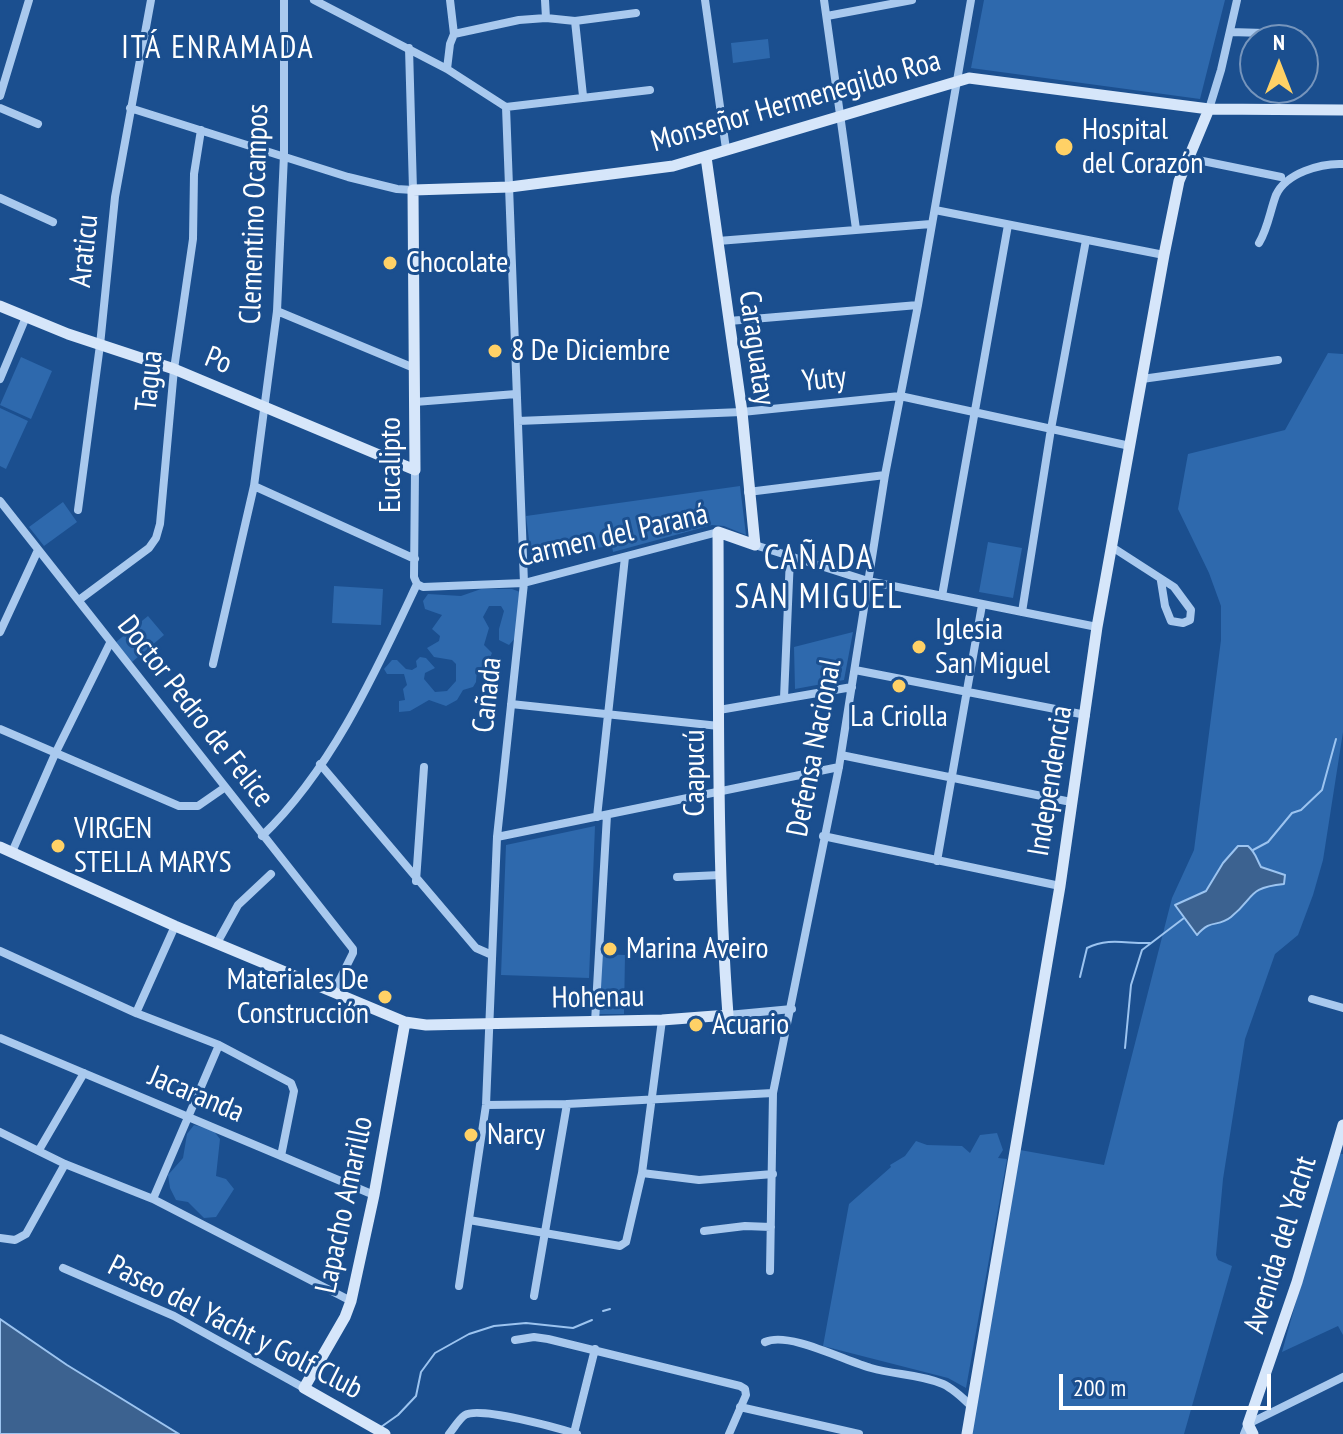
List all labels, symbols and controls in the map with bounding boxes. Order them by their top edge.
north arrow [1239,24,1319,104]
text: N [1273,28,1285,56]
district label: ITÁ ENRAMADA [121,30,315,68]
street label: Monseñor Hermenegildo Roa [647,43,945,161]
street label: Clementino Ocampos [233,103,277,325]
place label: Hospital del Corazón [1082,112,1203,182]
marker: Hospital del Corazón [1053,136,1075,158]
street label: Araticu [63,213,107,289]
place label: Chocolate [406,245,508,281]
marker: Chocolate [381,254,399,272]
street label: Caraguatay [730,289,782,407]
place label: 8 De Diciembre [511,333,670,369]
street label: Po [199,340,237,382]
marker: 8 De Diciembre [486,342,504,360]
street label: Tagua [129,349,171,413]
street label: Yuty [800,360,848,400]
street label: Eucalipto [373,417,409,513]
street label: Carmen del Paraná [515,497,711,575]
district label: CAÑADA SAN MIGUEL [735,539,903,618]
street label: Doctor Pedro de Felice [109,609,281,815]
place label: Iglesia San Miguel [935,612,1050,682]
marker: Iglesia San Miguel [910,638,928,656]
street label: Cañada [466,656,510,734]
street label: Defensa Nacional [780,656,850,840]
marker: La Criolla [890,677,908,695]
place label: La Criolla [850,699,948,735]
street label: Independencia [1021,703,1081,859]
street label: Caapucú [677,729,713,817]
place label: VIRGEN STELLA MARYS [74,811,232,882]
marker: VIRGEN STELLA MARYS [49,837,67,855]
place label: Marina Aveiro [626,931,768,967]
marker: Marina Aveiro [601,940,619,958]
place label: Materiales De Construcción [227,962,369,1032]
street label: Hohenau [551,979,645,1017]
marker: Materiales De Construcción [376,988,394,1006]
place label: Acuario [712,1007,789,1043]
marker: Acuario [687,1016,705,1034]
street label: Jacaranda [143,1059,249,1131]
street label: Lapacho Amarillo [309,1113,381,1297]
place label: Narcy [487,1117,545,1153]
marker: Narcy [462,1126,480,1144]
street label: Avenida del Yacht [1237,1152,1325,1338]
street label: Paseo del Yacht y Golf Club [102,1248,368,1408]
scale bar [1063,1358,1275,1408]
text: 200 m [1073,1372,1126,1403]

